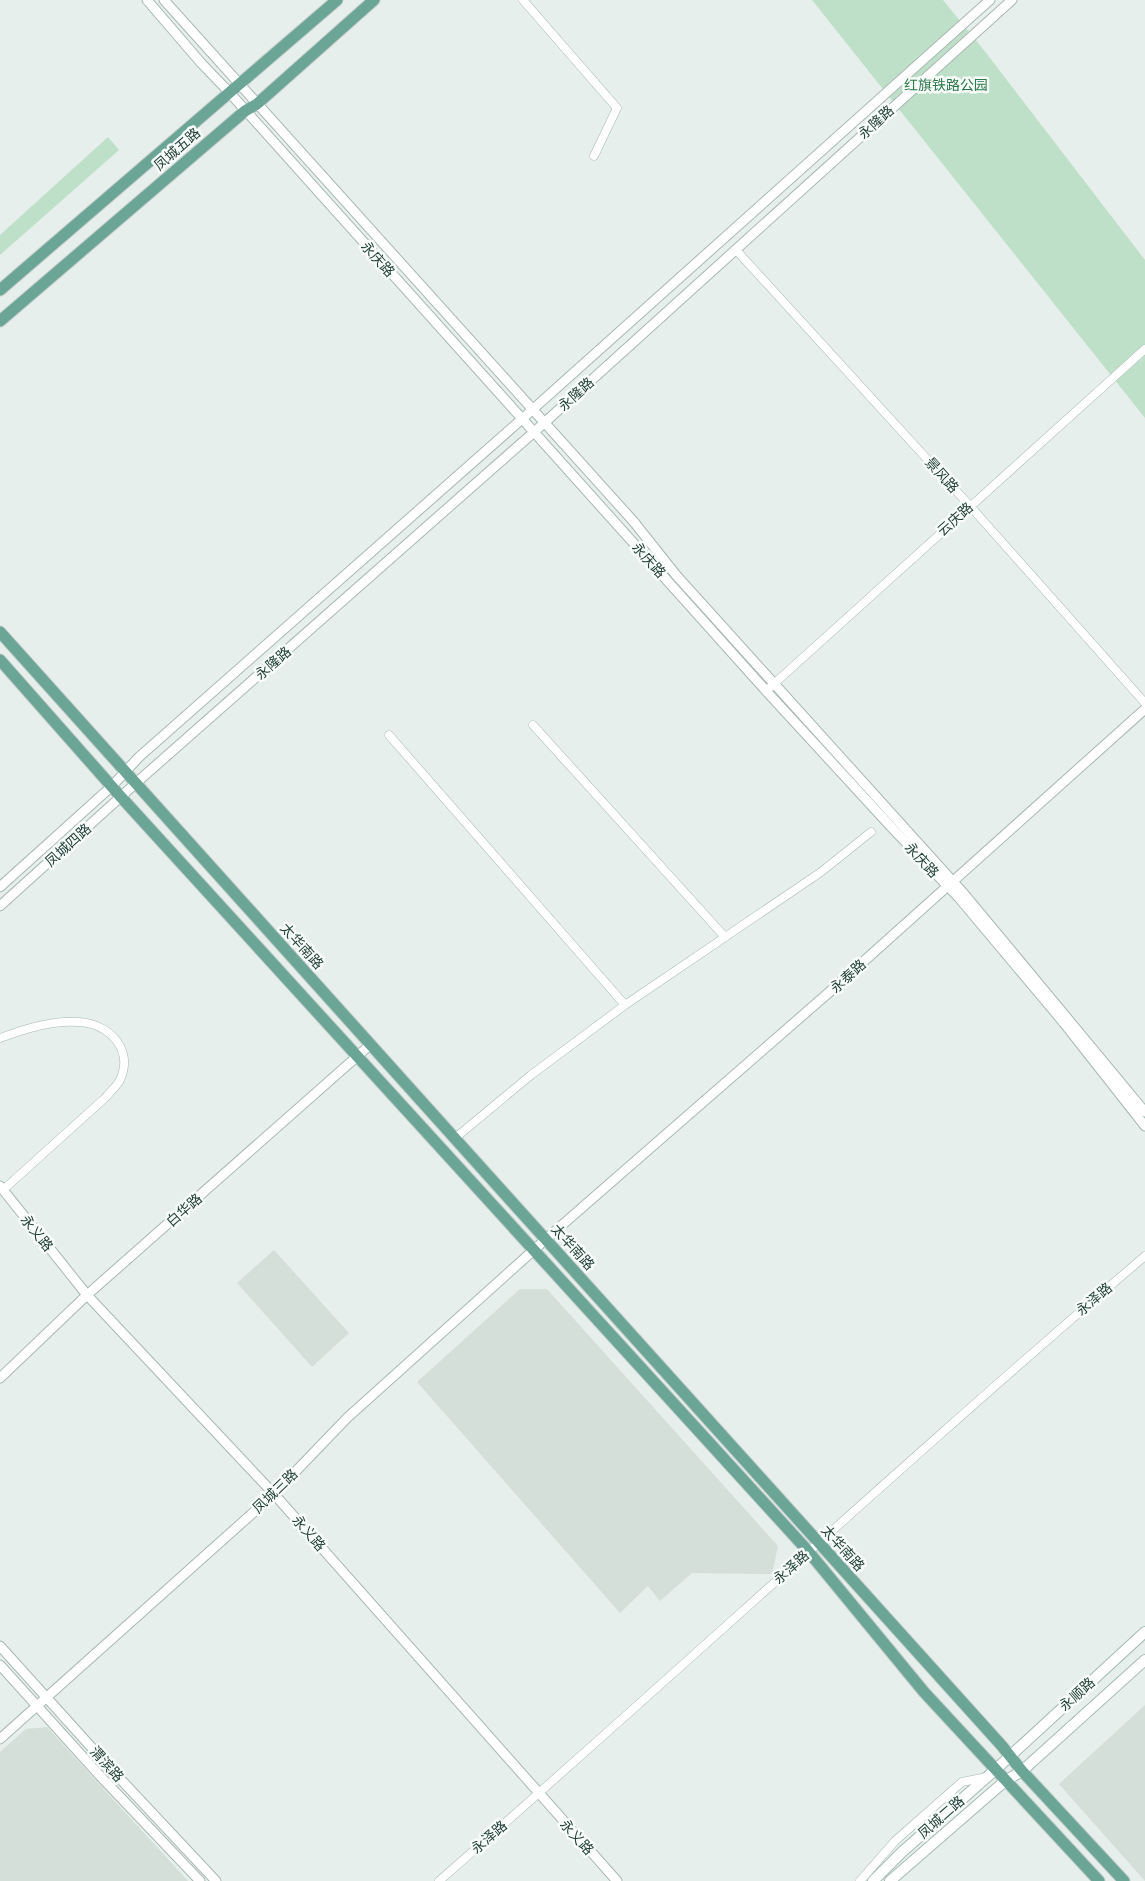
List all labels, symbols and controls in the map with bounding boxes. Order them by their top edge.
park label: 红旗铁路公园 [904,77,988,94]
street label: 永隆路 [855,102,898,143]
street label: 凤城五路 [151,125,204,174]
street label: 永庆路 [357,238,398,281]
street label: 永隆路 [555,374,598,415]
street label: 景风路 [921,454,962,497]
street label: 云庆路 [934,499,977,540]
street label: 永庆路 [628,539,669,582]
street label: 永隆路 [252,643,295,684]
street label: 凤城四路 [42,820,95,870]
street label: 永庆路 [901,839,942,881]
street label: 太华南路 [277,920,327,973]
street label: 永泰路 [827,956,870,997]
street label: 白华路 [163,1190,206,1231]
street label: 永义路 [17,1212,56,1255]
street label: 太华南路 [548,1221,598,1274]
street label: 永泽路 [1073,1279,1116,1319]
street label: 凤城三路 [249,1466,301,1517]
street label: 永义路 [288,1512,329,1555]
street label: 太华南路 [818,1522,868,1575]
street label: 永泽路 [770,1547,813,1588]
street label: 永顺路 [1056,1674,1099,1715]
street label: 渭滨路 [86,1743,127,1786]
street label: 凤城二路 [915,1793,968,1842]
street label: 永义路 [556,1816,597,1859]
street label: 永泽路 [468,1817,511,1858]

